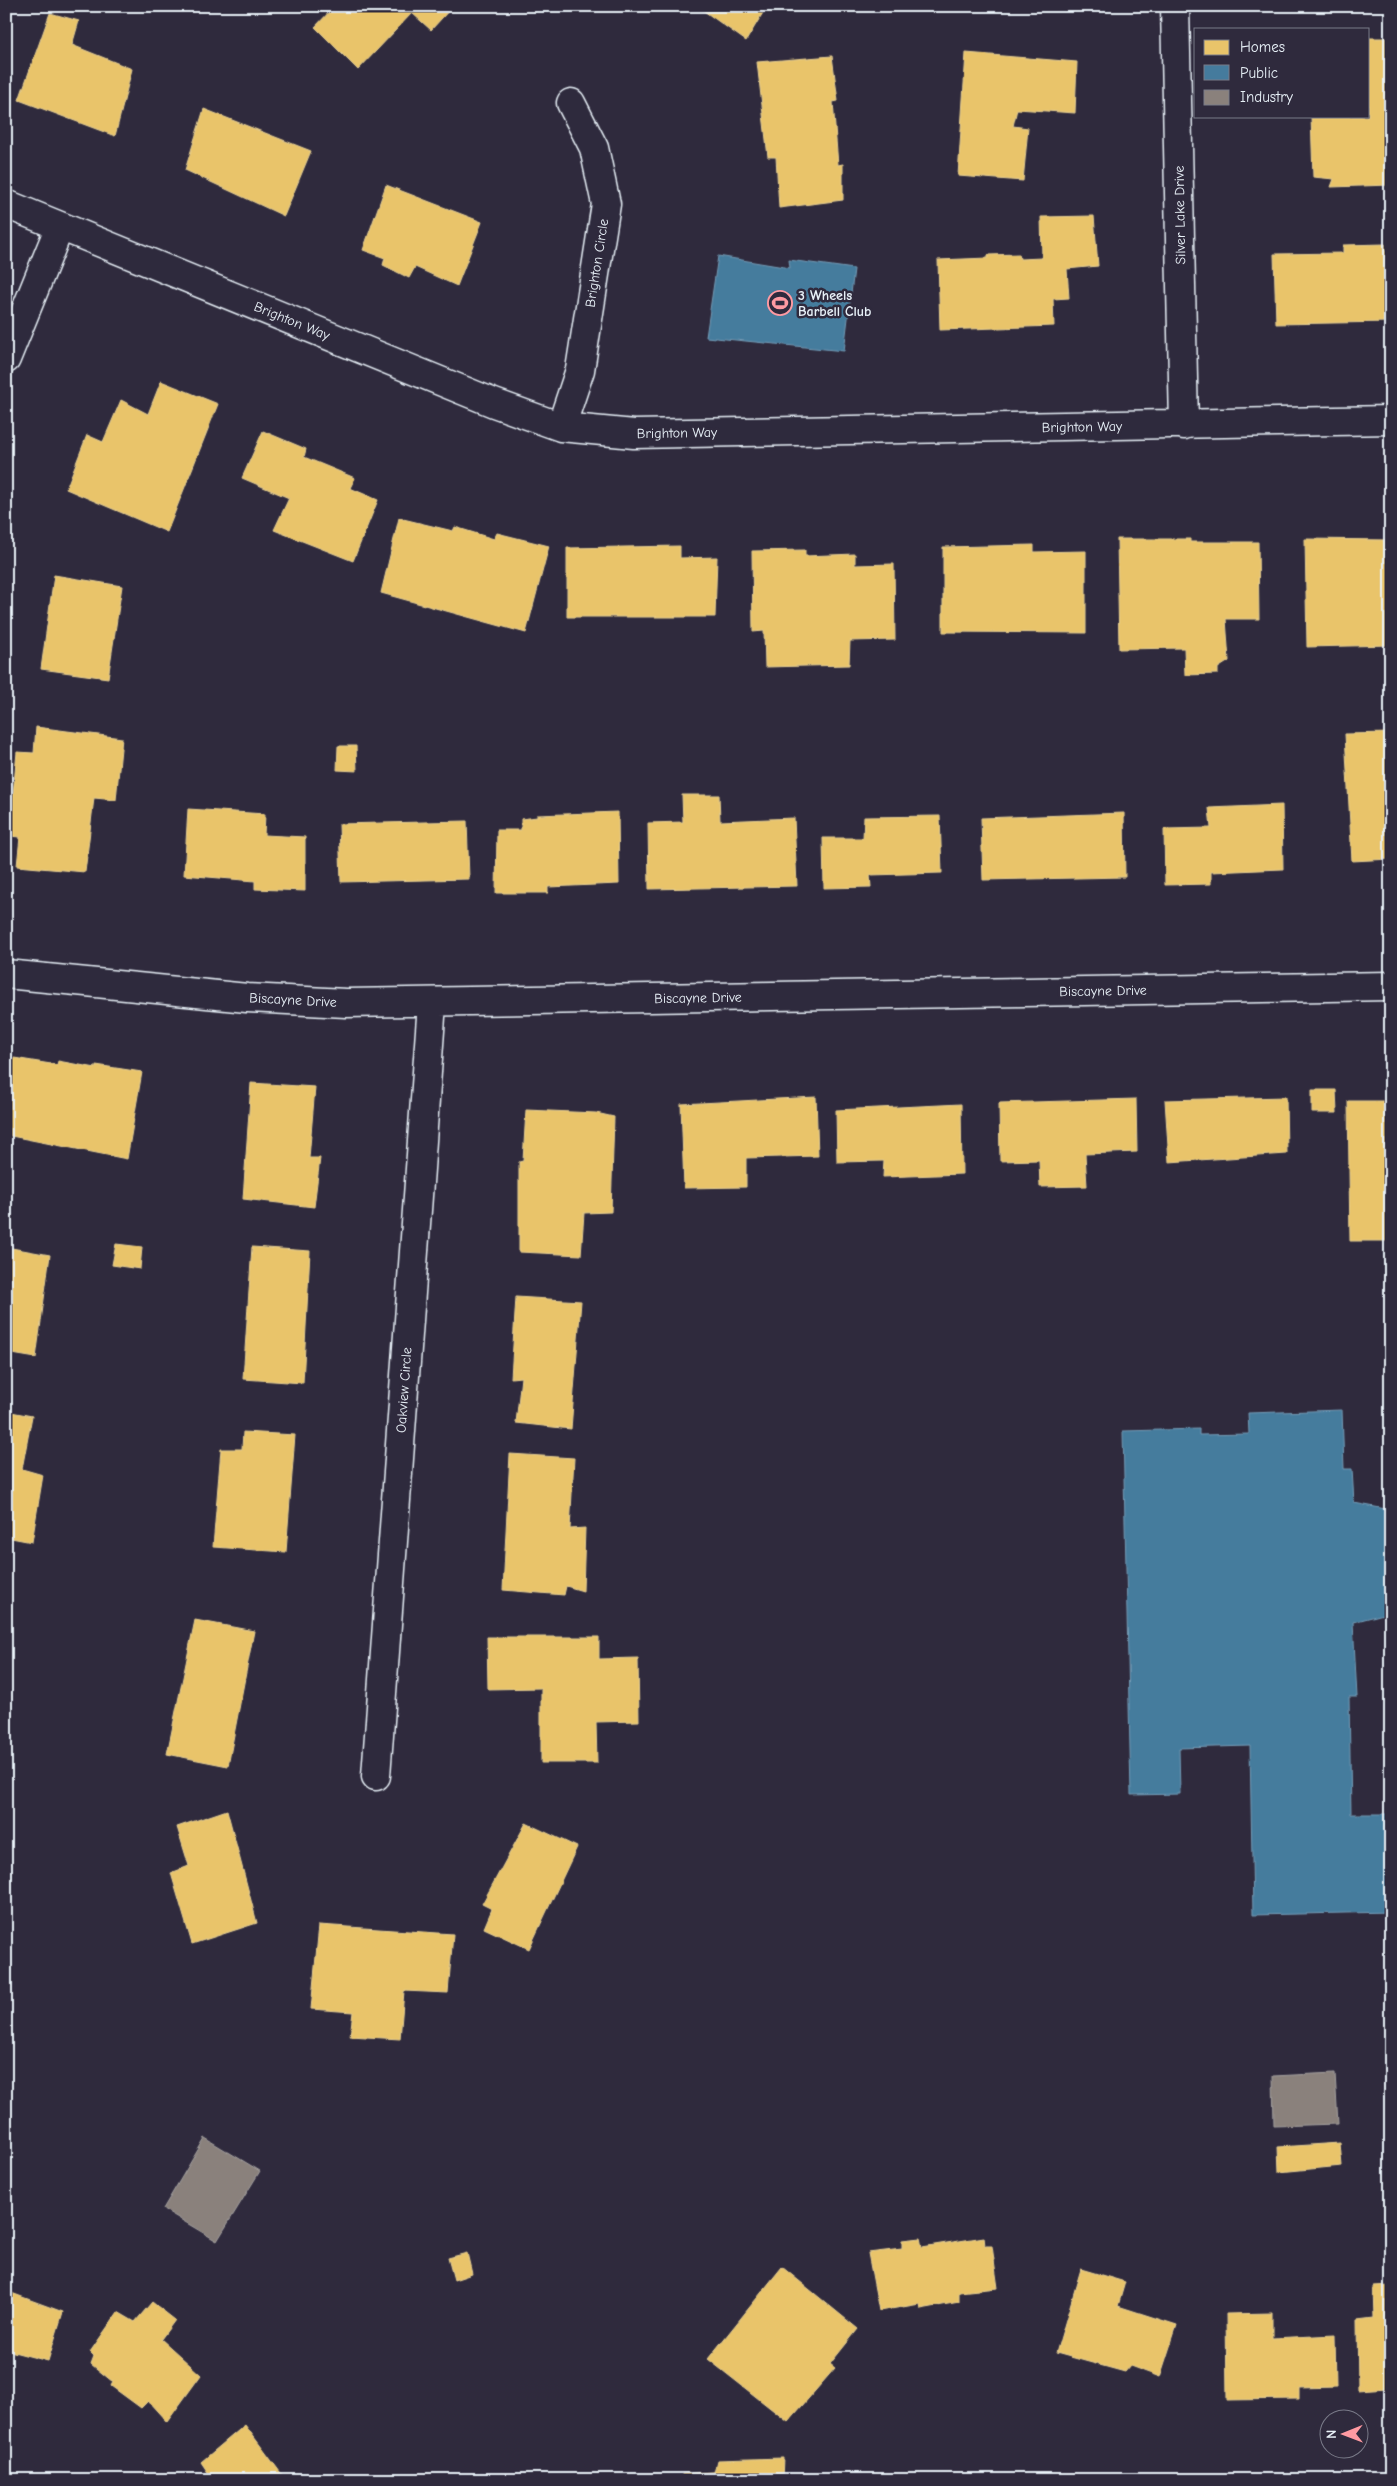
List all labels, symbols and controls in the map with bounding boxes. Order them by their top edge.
legend [1194,28,1370,118]
text: Homes [1240,38,1285,56]
text: Public [1240,64,1278,82]
text: Industry [1240,88,1293,106]
street label: Silver Lake Drive [1171,165,1189,265]
street label: Brighton Circle [582,217,612,309]
place label: 3 Wheels Barbell Club [798,287,871,320]
sports icon: 3 Wheels Barbell Club [767,290,793,316]
street label: Brighton Way [252,298,333,344]
street label: Brighton Way [1042,418,1123,436]
street label: Brighton Way [637,424,718,442]
street label: Biscayne Drive [1059,982,1147,1000]
street label: Biscayne Drive [249,989,337,1011]
street label: Biscayne Drive [654,989,742,1007]
street label: Oakview Circle [393,1347,415,1433]
north arrow [1320,2408,1370,2458]
text: N [1323,2430,1340,2439]

